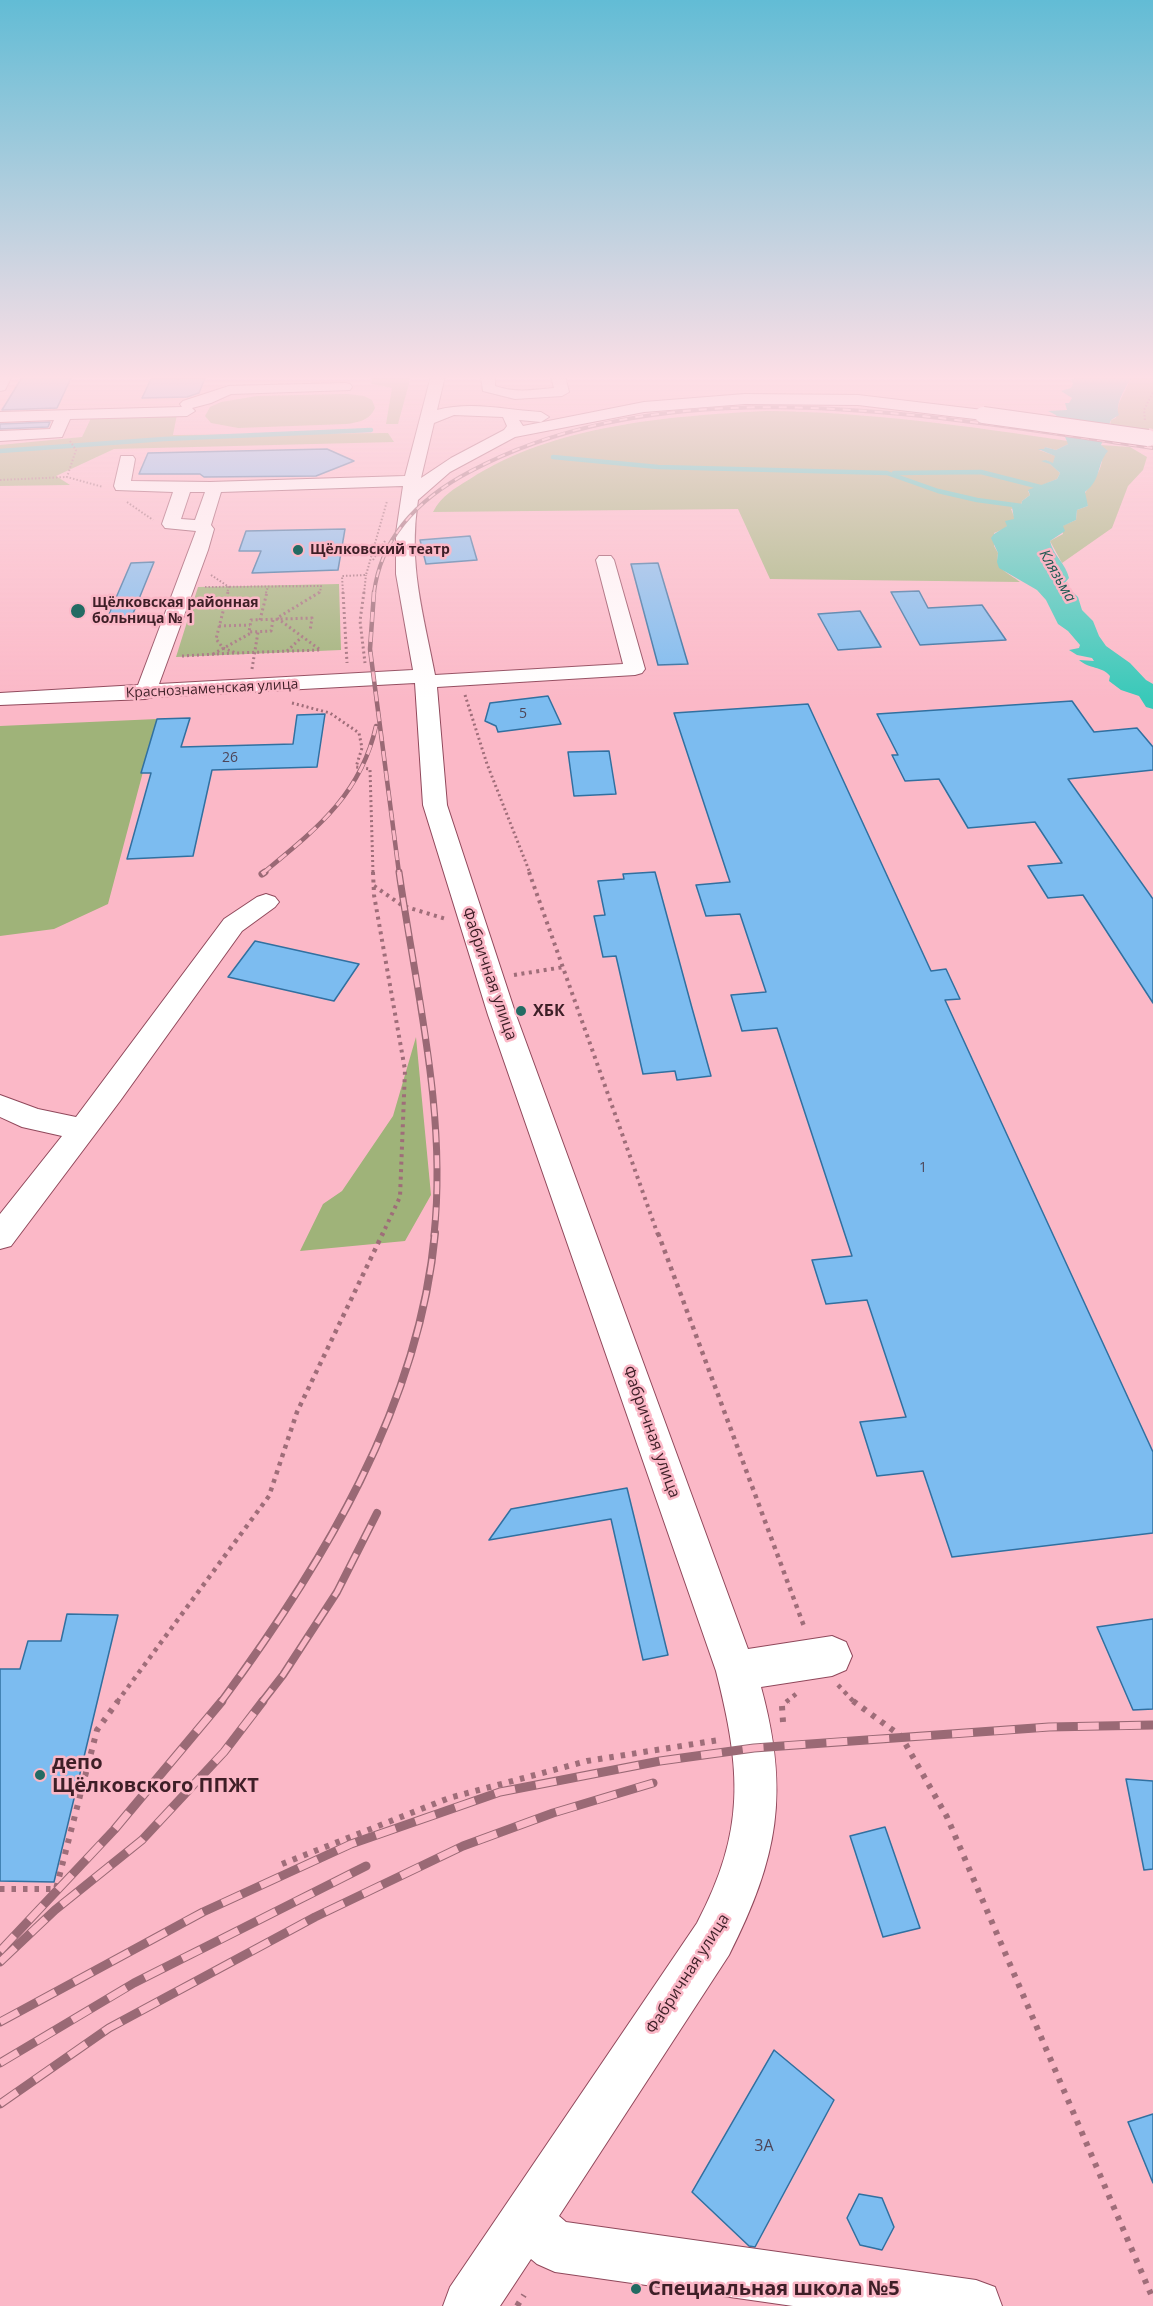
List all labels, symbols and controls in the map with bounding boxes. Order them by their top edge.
place label: Щёлковский театр [310,542,450,558]
marker: Щёлковский театр [291,543,305,557]
water label: Клязьма [1035,547,1079,605]
place label: Щёлковская районная больница № 1 [92,595,259,628]
marker: Щёлковская районная больница № 1 [69,602,87,620]
street label: Краснознаменская улица [125,676,299,702]
house number: 5 [519,706,527,722]
house number: 26 [222,750,238,766]
street label: Фабричная улица [457,905,521,1043]
place label: ХБК [533,1001,565,1021]
marker: ХБК [514,1004,528,1018]
house number: 1 [919,1160,927,1176]
street label: Фабричная улица [618,1363,684,1501]
place label: депо Щёлковского ППЖТ [52,1751,259,1798]
marker: депо Щёлковского ППЖТ [33,1768,47,1782]
street label: Фабричная улица [642,1910,734,2038]
house number: 3А [754,2136,774,2156]
place label: Специальная школа №5 [648,2277,900,2301]
marker: Специальная школа №5 [629,2282,643,2296]

